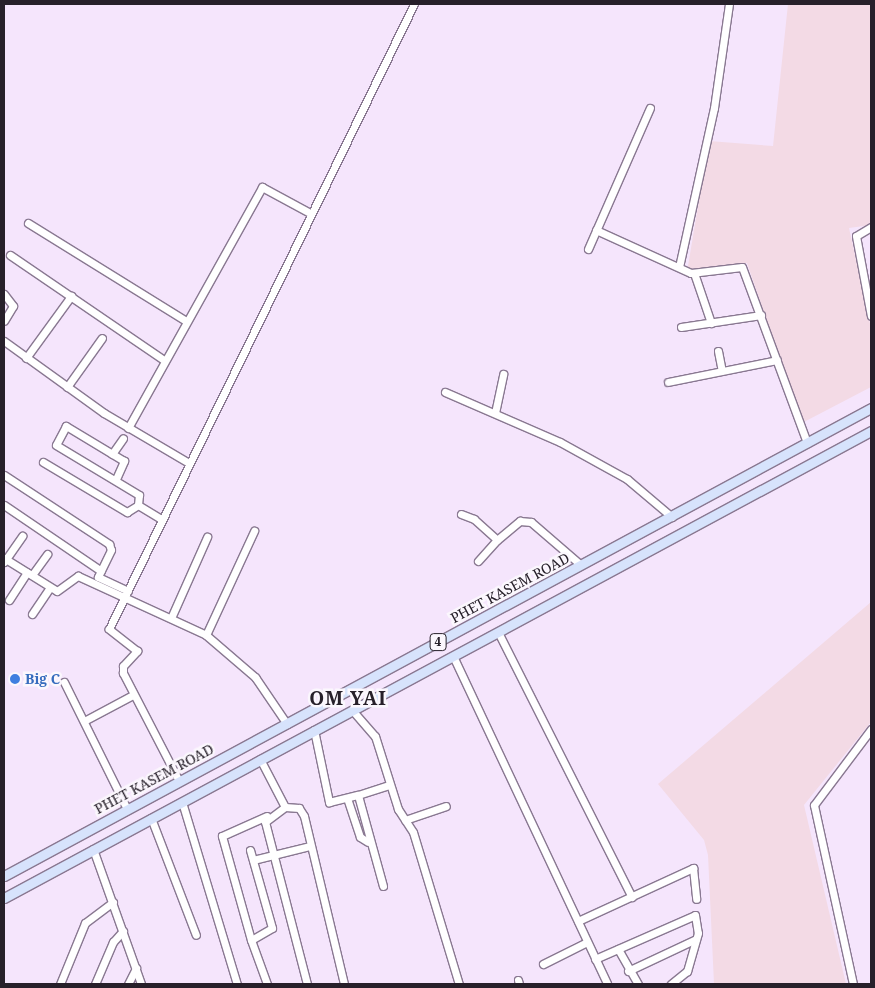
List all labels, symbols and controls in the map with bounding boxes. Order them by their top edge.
street label: PHET KASEM ROAD [448,550,572,626]
road number: 4 [429,632,447,652]
place label: Big C [25,671,60,687]
marker: Big C [9,673,21,685]
district label: OM YAI [308,688,388,710]
street label: PHET KASEM ROAD [92,741,216,817]

